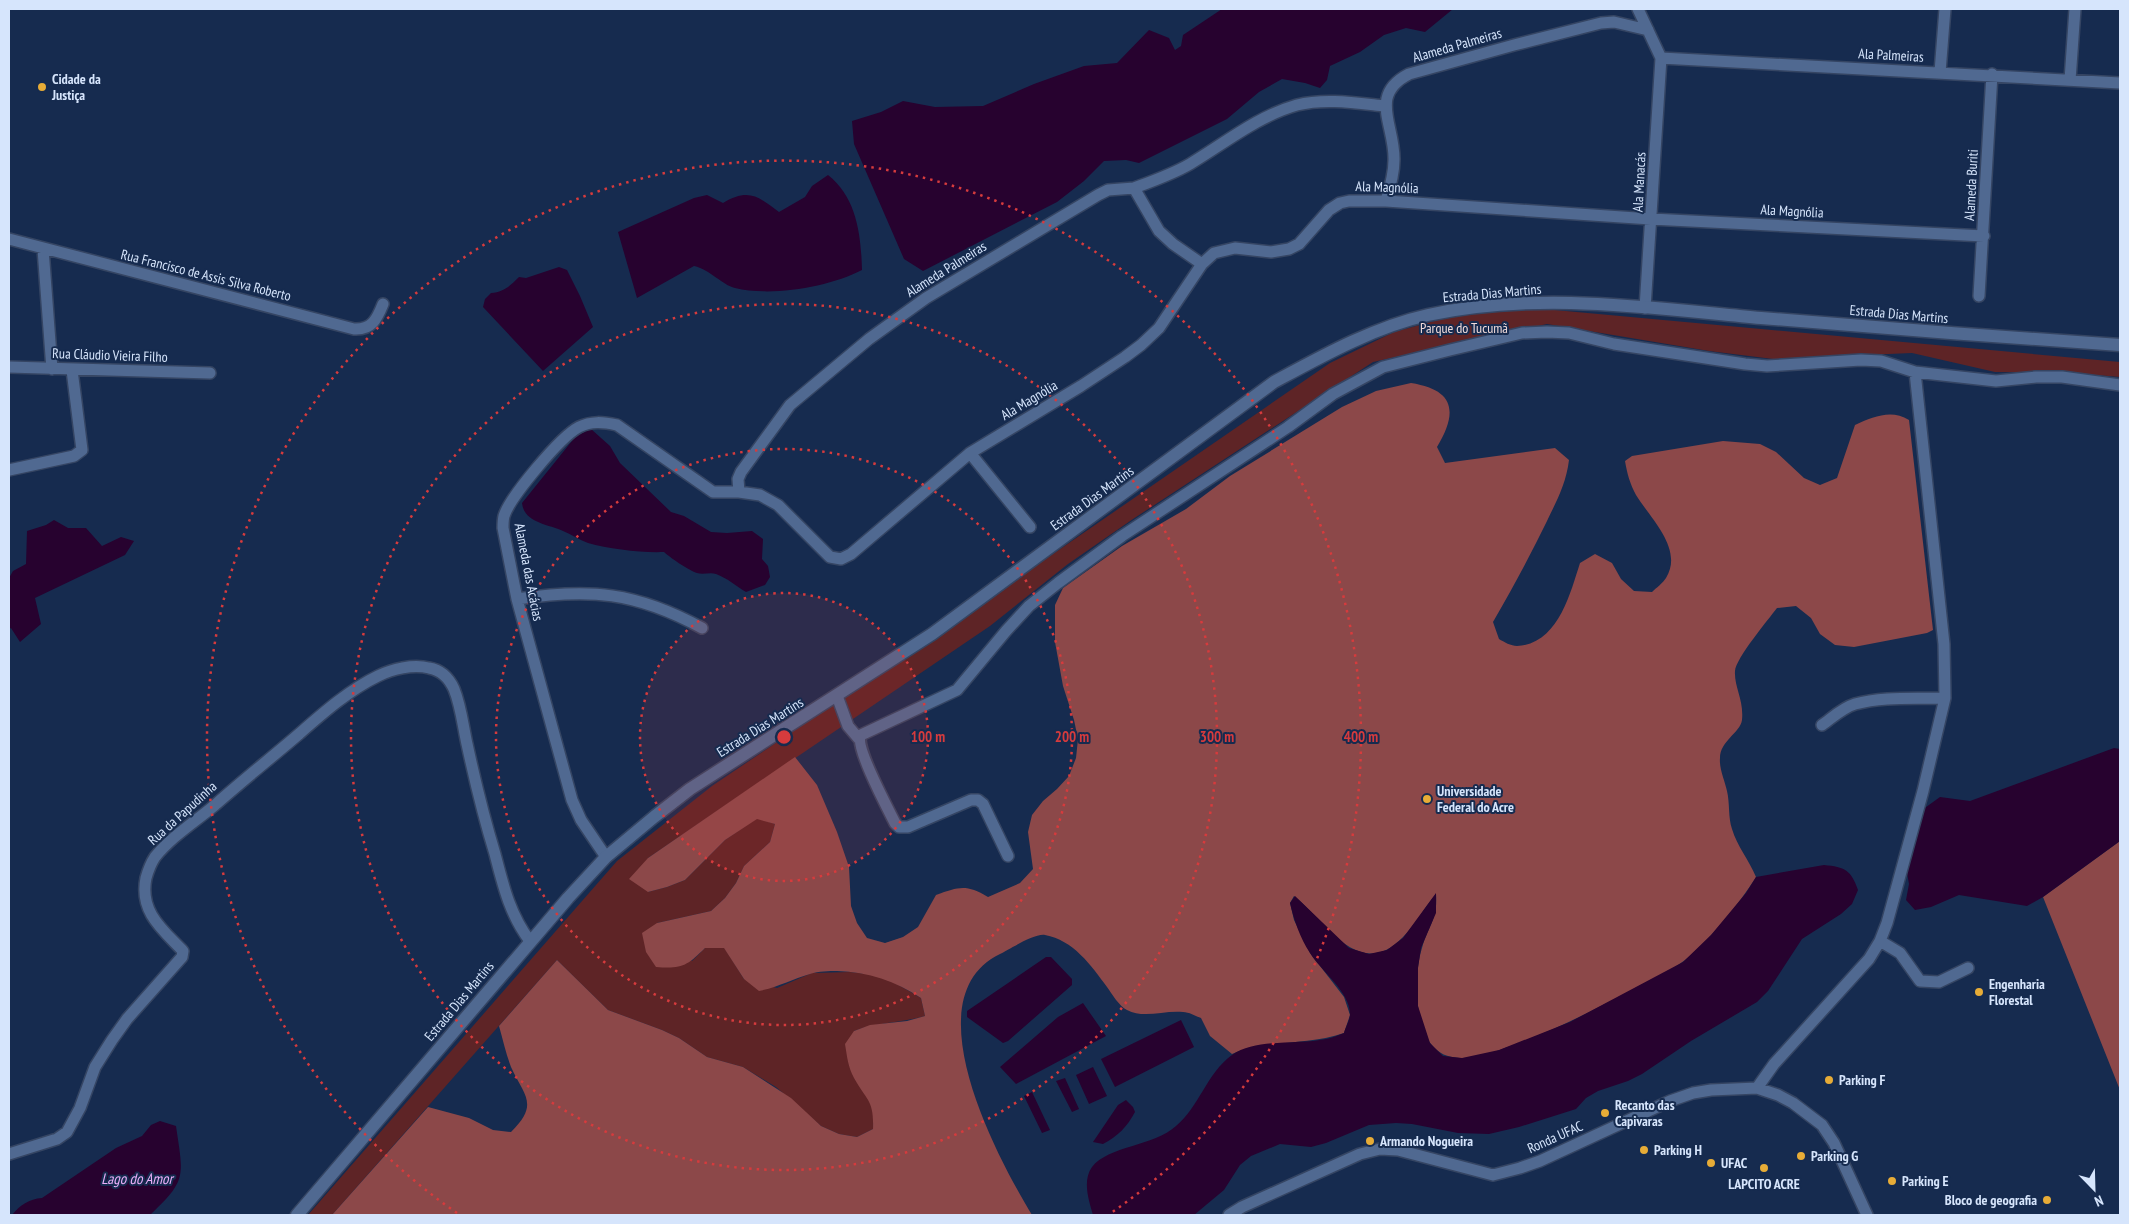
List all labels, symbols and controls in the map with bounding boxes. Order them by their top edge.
street label: Alameda Palmeiras [1410,24,1504,66]
street label: Ala Palmeiras [1858,44,1924,66]
place label: Cidade da Justiça [51,70,101,104]
marker: Cidade da Justiça [36,81,48,93]
street label: Alameda Buriti [1960,149,1982,221]
street label: Ala Manacás [1628,151,1650,212]
street label: Ala Magnólia [1355,177,1419,197]
street label: Ala Magnólia [1760,200,1824,222]
street label: Alameda Palmeiras [902,237,990,301]
street label: Rua Francisco de Assis Silva Roberto [119,245,293,305]
street label: Estrada Dias Martins [1442,280,1542,306]
street label: Estrada Dias Martins [1849,301,1949,327]
park label: Parque do Tucumã [1420,319,1508,337]
street label: Rua Cláudio Vieira Filho [52,344,168,366]
street label: Ala Magnólia [997,376,1061,424]
street label: Estrada Dias Martins [1047,462,1137,534]
street label: Alameda das Acácias [511,521,547,623]
street label: Estrada Dias Martins [713,693,807,761]
text: 100 m [911,727,945,746]
text: 200 m [1055,727,1089,746]
text: 300 m [1200,727,1234,746]
text: 400 m [1344,727,1378,746]
centre of rings [775,728,793,746]
street label: Rua da Papudinha [144,777,220,849]
place label: Universidade Federal do Acre [1437,782,1514,816]
marker: Universidade Federal do Acre [1421,793,1433,805]
street label: Estrada Dias Martins [420,957,498,1045]
place label: Engenharia Florestal [1989,975,2045,1009]
marker: Engenharia Florestal [1973,986,1985,998]
place label: Parking F [1839,1071,1886,1089]
marker: Parking F [1823,1074,1835,1086]
place label: Recanto das Capivaras [1615,1096,1675,1130]
marker: Recanto das Capivaras [1599,1107,1611,1119]
street label: Ronda UFAC [1524,1117,1586,1157]
place label: Armando Nogueira [1379,1132,1473,1150]
marker: Armando Nogueira [1364,1135,1376,1147]
place label: Parking H [1654,1141,1702,1159]
marker: Parking H [1638,1144,1650,1156]
place label: Parking G [1811,1147,1858,1165]
marker: Parking G [1795,1150,1807,1162]
place label: UFAC [1721,1154,1748,1172]
marker: UFAC [1705,1157,1717,1169]
marker: LAPCITO ACRE [1758,1162,1770,1174]
north arrow [2069,1164,2119,1214]
water label: Lago do Amor [101,1169,175,1188]
place label: Parking E [1902,1172,1949,1190]
place label: LAPCITO ACRE [1728,1175,1800,1193]
marker: Parking E [1886,1175,1898,1187]
place label: Bloco de geografia [1945,1191,2037,1209]
text: N [2092,1191,2106,1211]
marker: Bloco de geografia [2041,1194,2053,1206]

